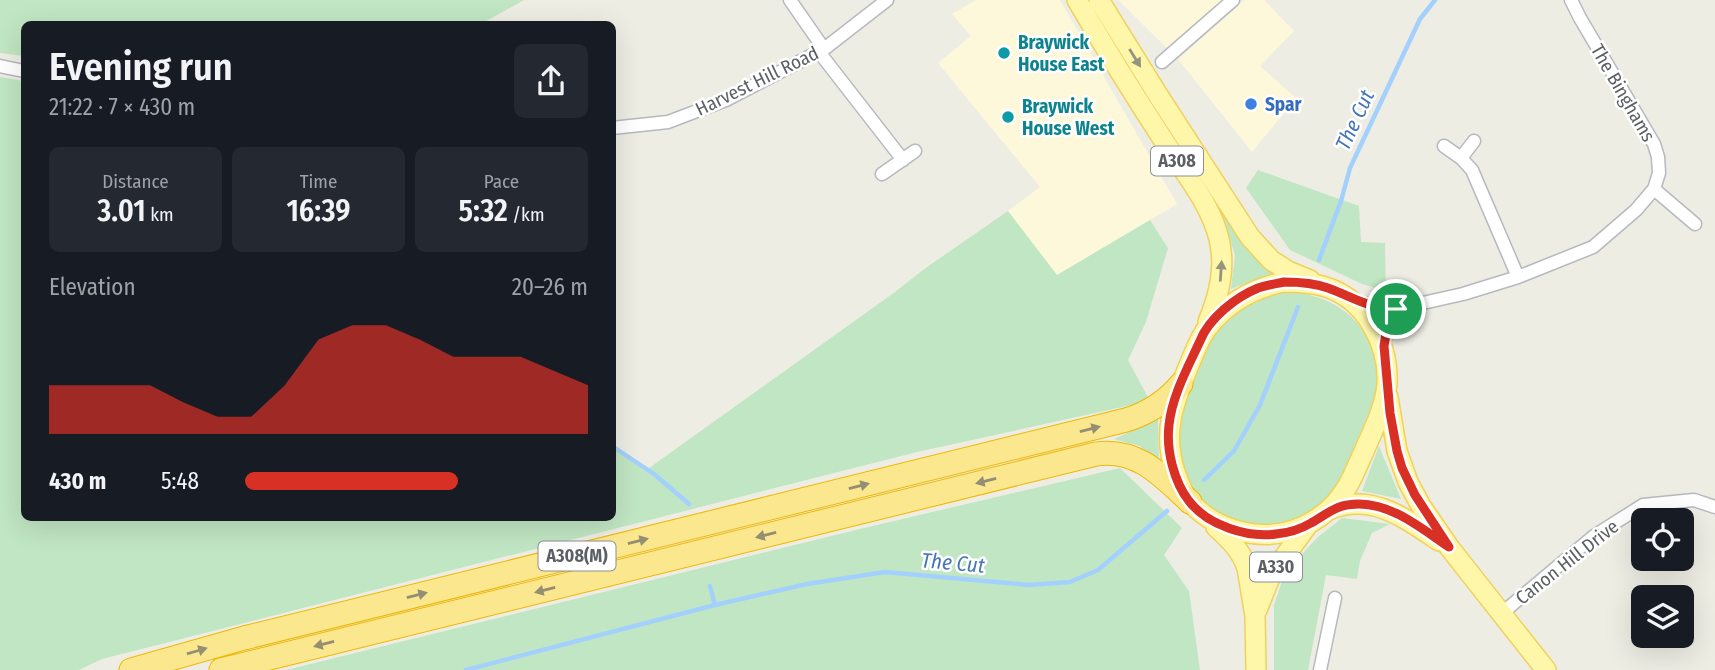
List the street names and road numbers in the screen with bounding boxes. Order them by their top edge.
street label: The Binghams [1586,40,1660,146]
street label: Harvest Hill Road [692,41,822,121]
road number: A308 [1151,146,1203,176]
street label: Canon Hill Drive [1511,515,1623,609]
road number: A308(M) [538,542,616,570]
road number: A330 [1250,552,1302,582]

